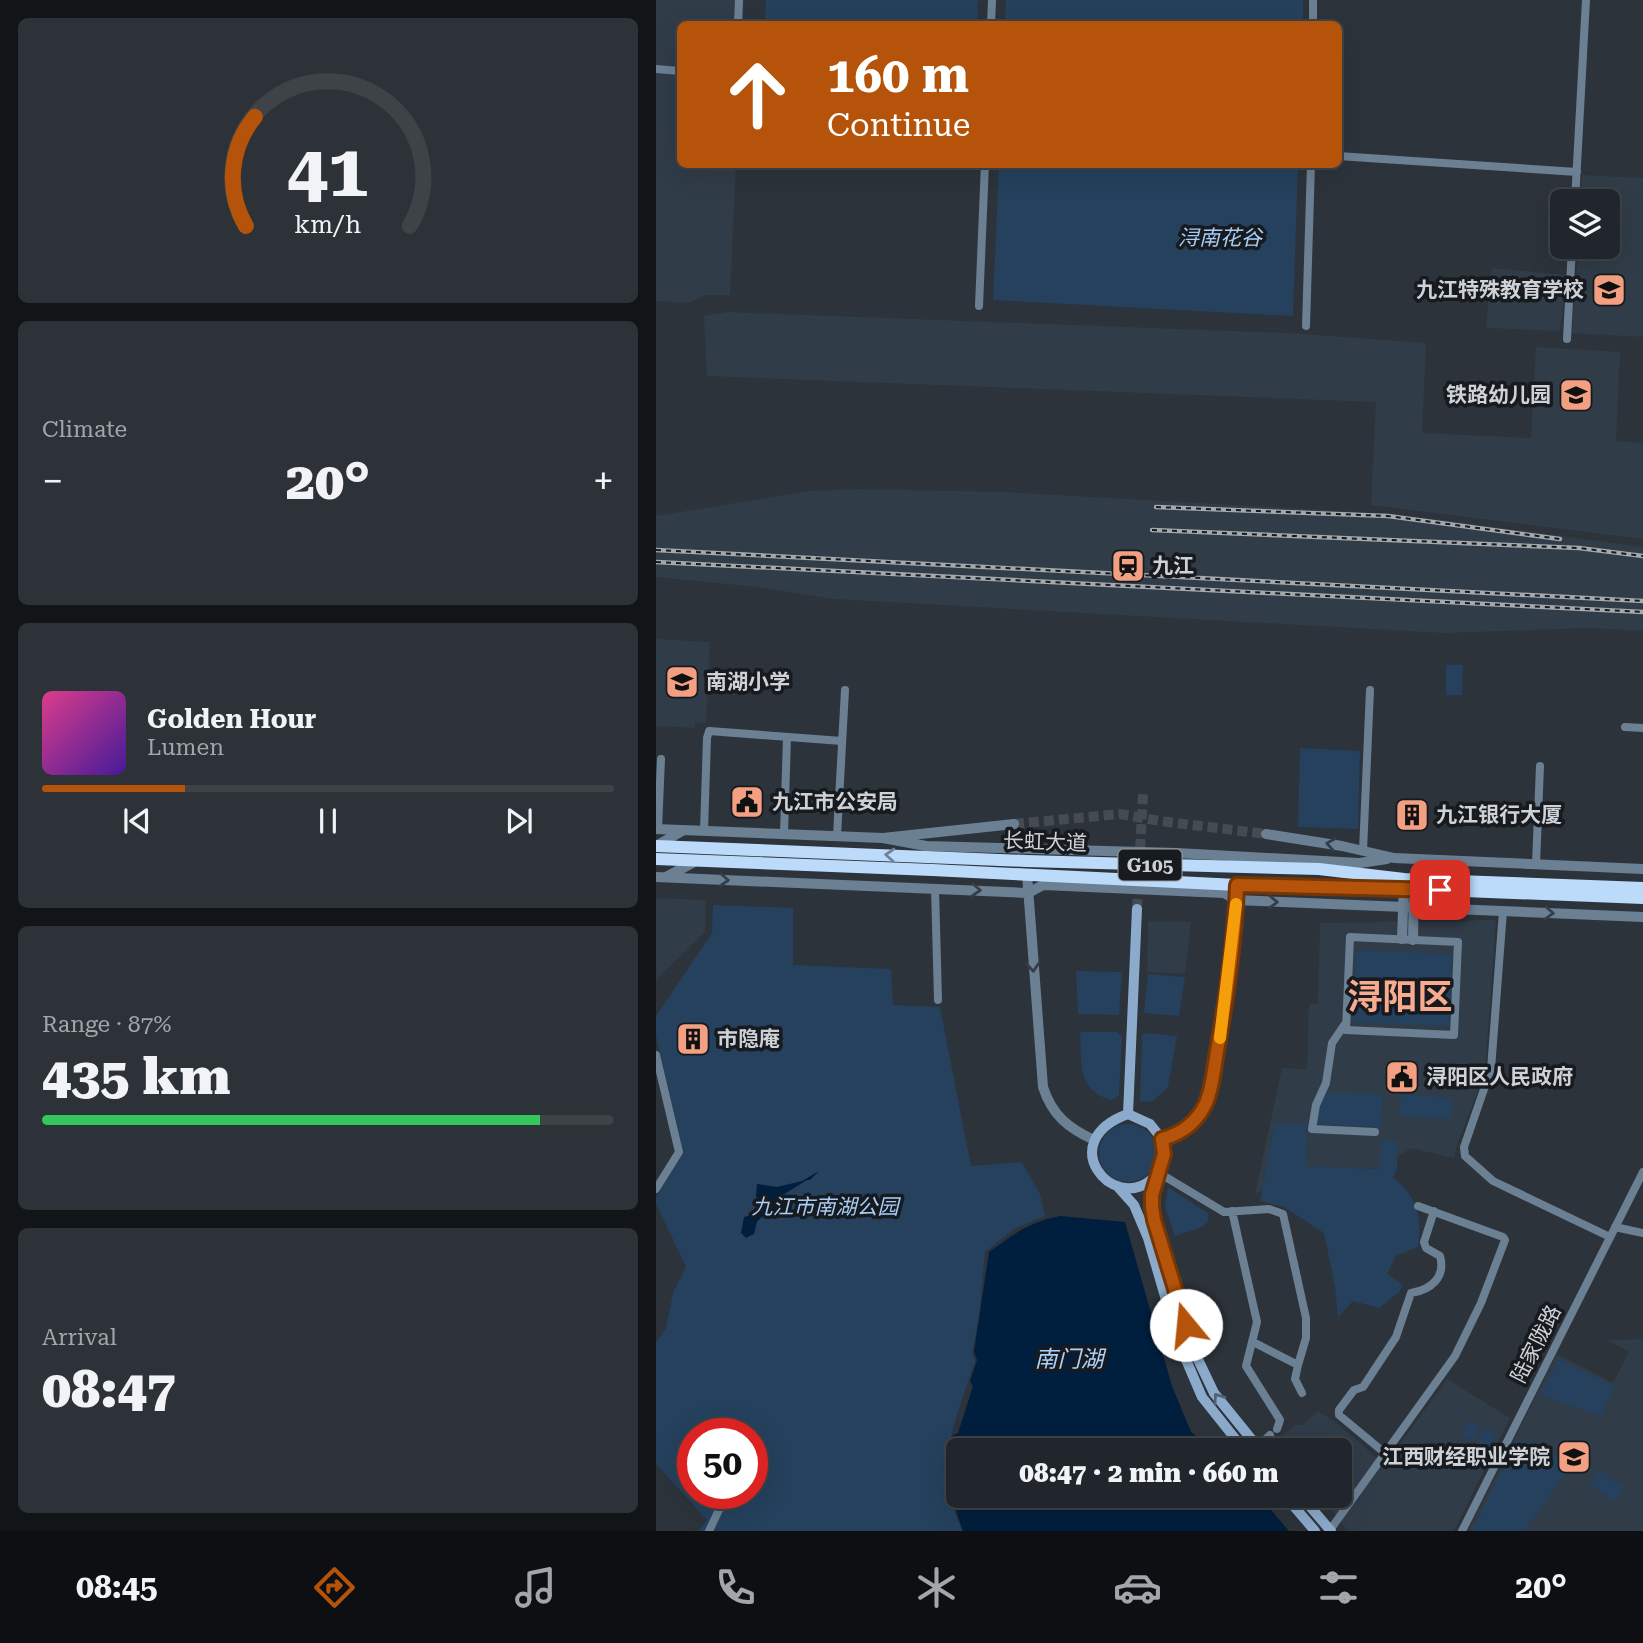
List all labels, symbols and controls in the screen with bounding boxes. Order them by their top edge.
text: 160 m [827,47,969,104]
icon: ahead [712,49,803,140]
text: Continue [827,106,970,144]
text: 41 [287,130,369,215]
map controls [1550,189,1620,259]
button: layers [1550,189,1620,259]
text: km/h [295,210,361,239]
park label: 浔南花谷 [1178,226,1264,250]
school or university icon: 九江特殊教育学校 [1590,271,1628,309]
place label: 九江特殊教育学校 [1416,278,1584,302]
school or university icon: 铁路幼儿园 [1557,376,1595,414]
place label: 铁路幼儿园 [1446,383,1551,407]
text: Climate [42,416,127,443]
text: 20° [286,451,370,512]
text: − [42,459,63,503]
text: + [593,459,614,503]
station icon: 九江 [1109,547,1147,585]
place label: 九江 [1152,554,1194,578]
school or university icon: 南湖小学 [663,663,701,701]
place label: 南湖小学 [706,670,790,694]
text: Golden Hour [147,704,316,734]
text: Lumen [147,734,224,761]
public building icon: 九江市公安局 [728,783,766,821]
place label: 九江市公安局 [772,790,898,814]
building icon: 九江银行大厦 [1393,796,1431,834]
icon: previous [118,802,156,840]
icon: pause [309,802,347,840]
icon: next [500,802,538,840]
place label: 九江银行大厦 [1436,803,1562,827]
street label: 长虹大道 [1003,829,1087,855]
one-way arrow [1325,837,1337,852]
one-way arrow [884,847,895,862]
road number: G105 [1118,850,1182,880]
pin [1410,860,1470,920]
icon: arrive [1421,871,1459,909]
one-way arrow [719,873,730,888]
one-way arrow [971,882,982,897]
one-way arrow [1267,894,1278,909]
one-way arrow [1544,905,1555,920]
one-way arrow [1025,962,1040,973]
district label: 浔阳区 [1347,977,1453,1018]
text: Range · 87% [42,1011,171,1038]
building icon: 市隐庵 [674,1020,712,1058]
place label: 市隐庵 [717,1027,780,1051]
text: 435 km [42,1046,230,1107]
public building icon: 浔阳区人民政府 [1383,1058,1421,1096]
place label: 浔阳区人民政府 [1426,1065,1573,1089]
park label: 九江市南湖公园 [752,1195,901,1219]
position arrow [1149,1288,1223,1362]
street label: 陆家陇路 [1506,1301,1566,1387]
text: Arrival [42,1324,117,1351]
water label: 南门湖 [1035,1346,1107,1373]
text: 08:47 [42,1359,176,1420]
one-way arrow [1214,1393,1226,1406]
speed limit sign: 50 [677,1418,768,1509]
school or university icon: 江西财经职业学院 [1555,1438,1593,1476]
place label: 江西财经职业学院 [1382,1445,1550,1469]
text: 08:47 · 2 min · 660 m [1019,1458,1279,1488]
icon: directions [310,1563,359,1612]
icon: music [511,1563,560,1612]
icon: phone [711,1563,760,1612]
icon: climate [912,1563,961,1612]
icon: car [1113,1563,1162,1612]
icon: filters [1314,1563,1363,1612]
text: 08:45 [76,1568,158,1606]
text: 20° [1515,1568,1567,1606]

